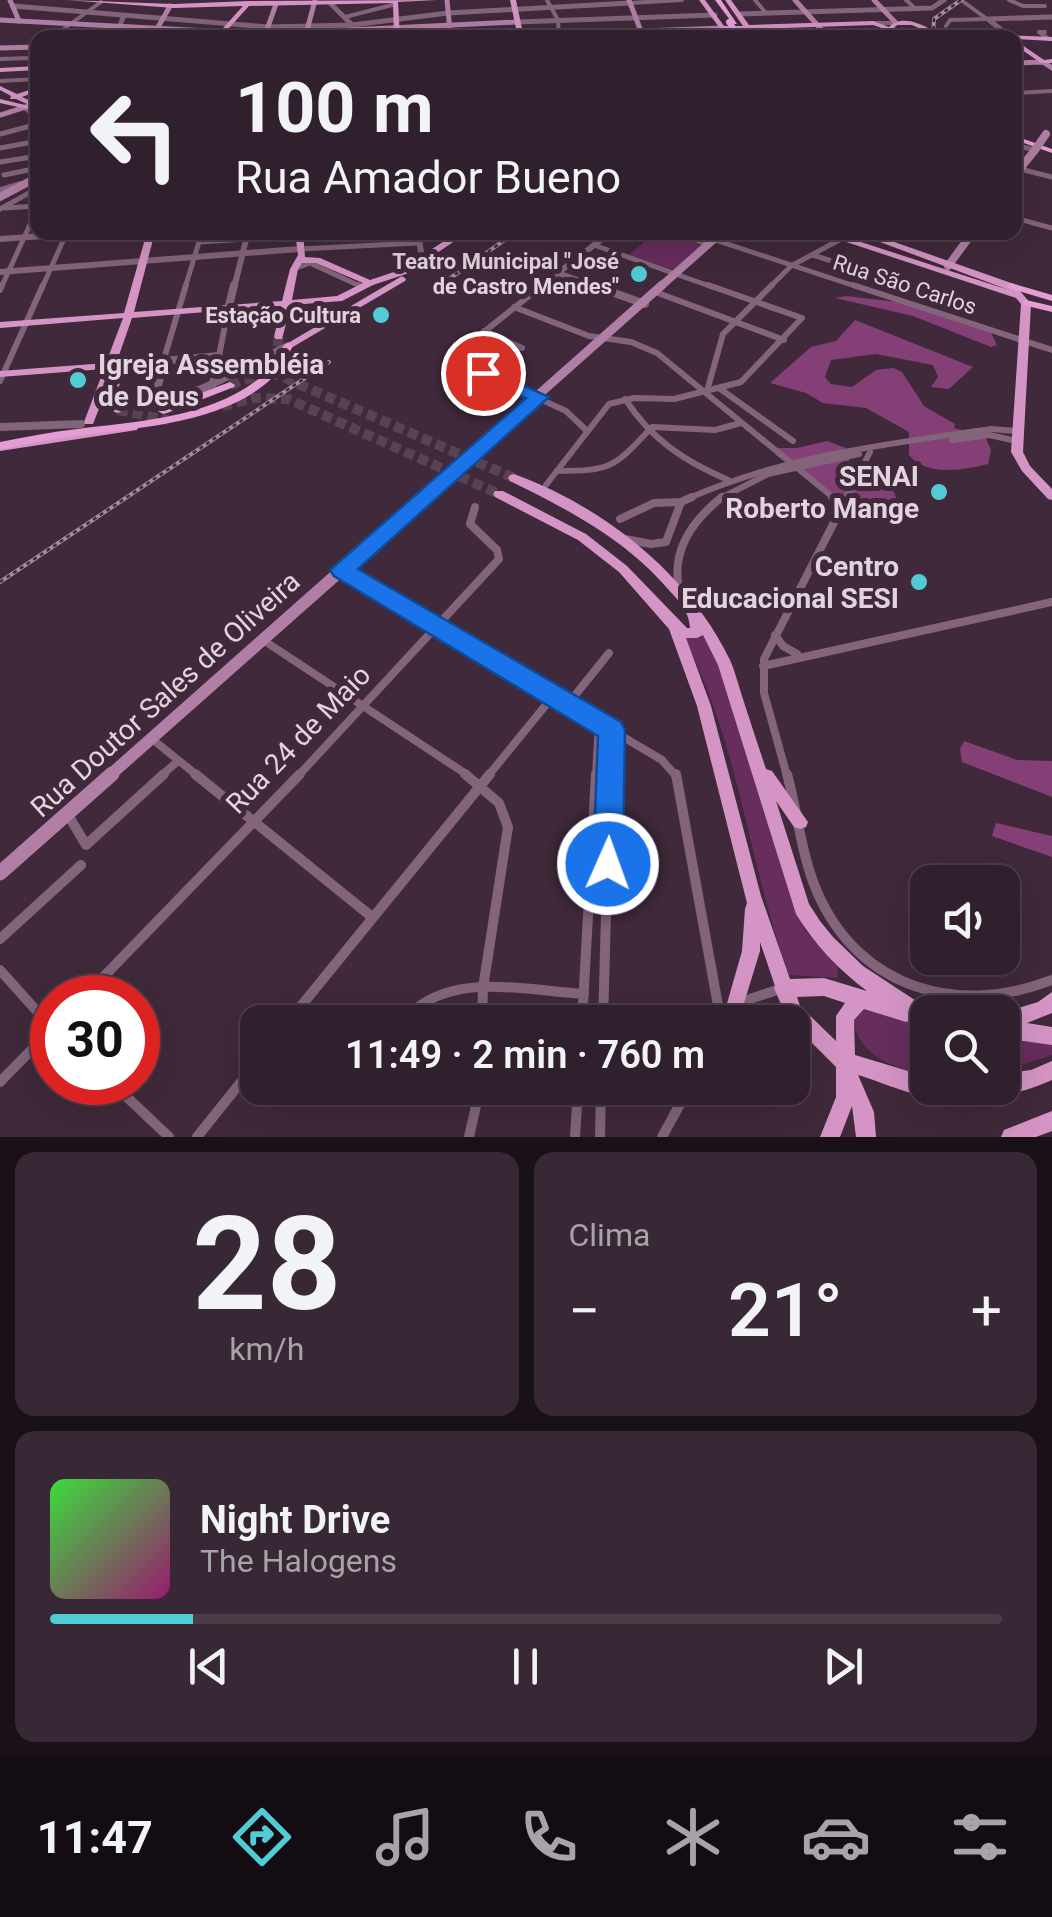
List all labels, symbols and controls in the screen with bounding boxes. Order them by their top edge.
text: 100 m [235,67,434,149]
icon: left [70,70,200,200]
text: Rua Amador Bueno [235,151,621,204]
place label: Teatro Municipal "José de Castro Mendes" [392,249,619,299]
street label: Rua São Carlos [830,250,980,319]
marker: Teatro Municipal "José de Castro Mendes" [628,263,650,285]
place label: Estação Cultura [205,303,361,328]
marker: Estação Cultura [370,304,392,326]
pin [441,331,526,416]
icon: arrive [456,346,511,401]
place label: Igreja Assembléia de Deus [98,348,324,413]
marker: Igreja Assembléia de Deus [67,369,89,391]
place label: SENAI Roberto Mange [725,460,919,525]
marker: SENAI Roberto Mange [928,481,950,503]
place label: Centro Educacional SESI [681,550,899,615]
street label: Rua Doutor Sales de Oliveira [24,565,307,824]
marker: Centro Educacional SESI [908,571,930,593]
street label: Rua 24 de Maio [219,658,377,820]
position arrow [556,812,660,916]
map controls [910,865,1020,1105]
button: sound [910,865,1020,975]
speed limit sign: 30 [30,975,160,1105]
button: search [910,995,1020,1105]
text: 11:49 · 2 min · 760 m [345,1033,705,1077]
text: 28 [192,1188,341,1341]
text: Clima [569,1216,650,1254]
text: 21° [728,1266,843,1354]
text: − [569,1279,600,1343]
text: + [971,1279,1002,1343]
text: km/h [229,1330,304,1368]
text: Night Drive [200,1498,390,1542]
text: The Halogens [200,1542,397,1580]
icon: previous [181,1639,236,1694]
icon: pause [498,1639,553,1694]
icon: next [816,1639,871,1694]
icon: directions [227,1802,297,1872]
icon: music [370,1802,440,1872]
icon: phone [514,1802,584,1872]
icon: climate [658,1802,728,1872]
icon: car [801,1802,871,1872]
icon: filters [945,1802,1015,1872]
text: 11:47 [37,1811,153,1864]

